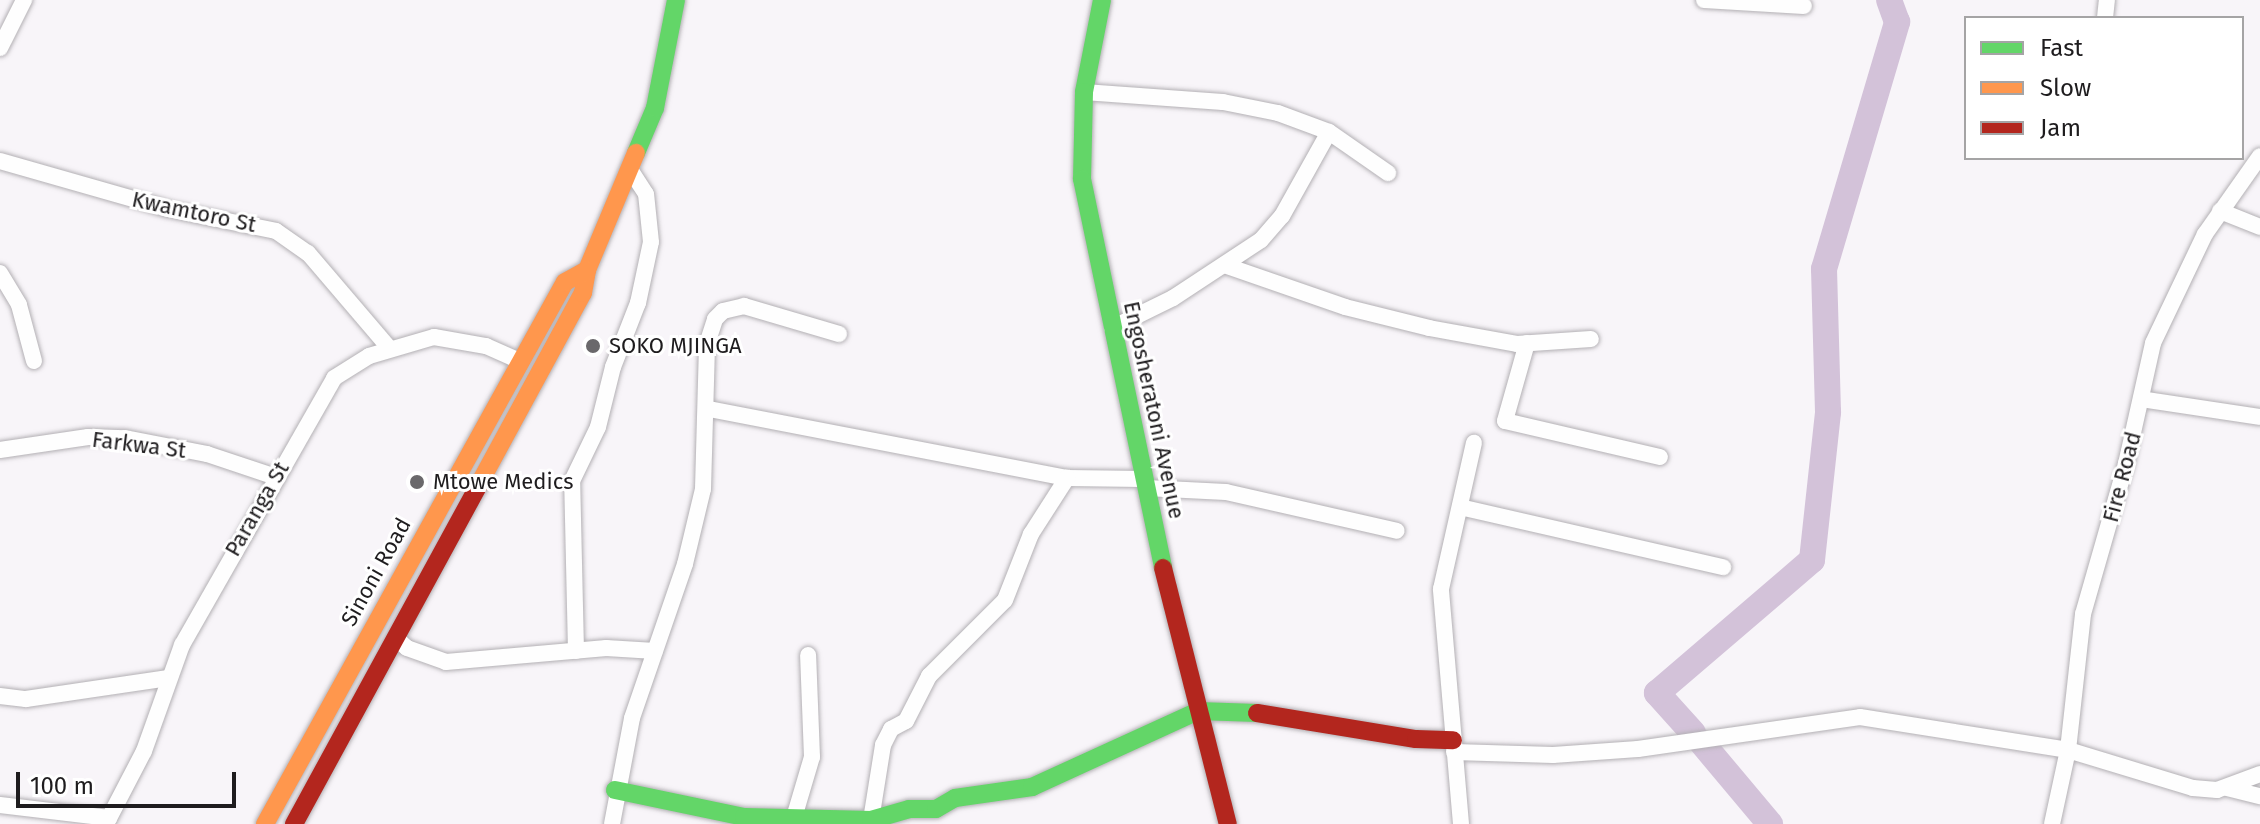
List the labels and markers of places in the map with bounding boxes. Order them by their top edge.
place label: SOKO MJINGA [609,333,742,359]
marker: SOKO MJINGA [584,337,602,355]
place label: Mtowe Medics [433,469,573,495]
marker: Mtowe Medics [408,473,426,491]

